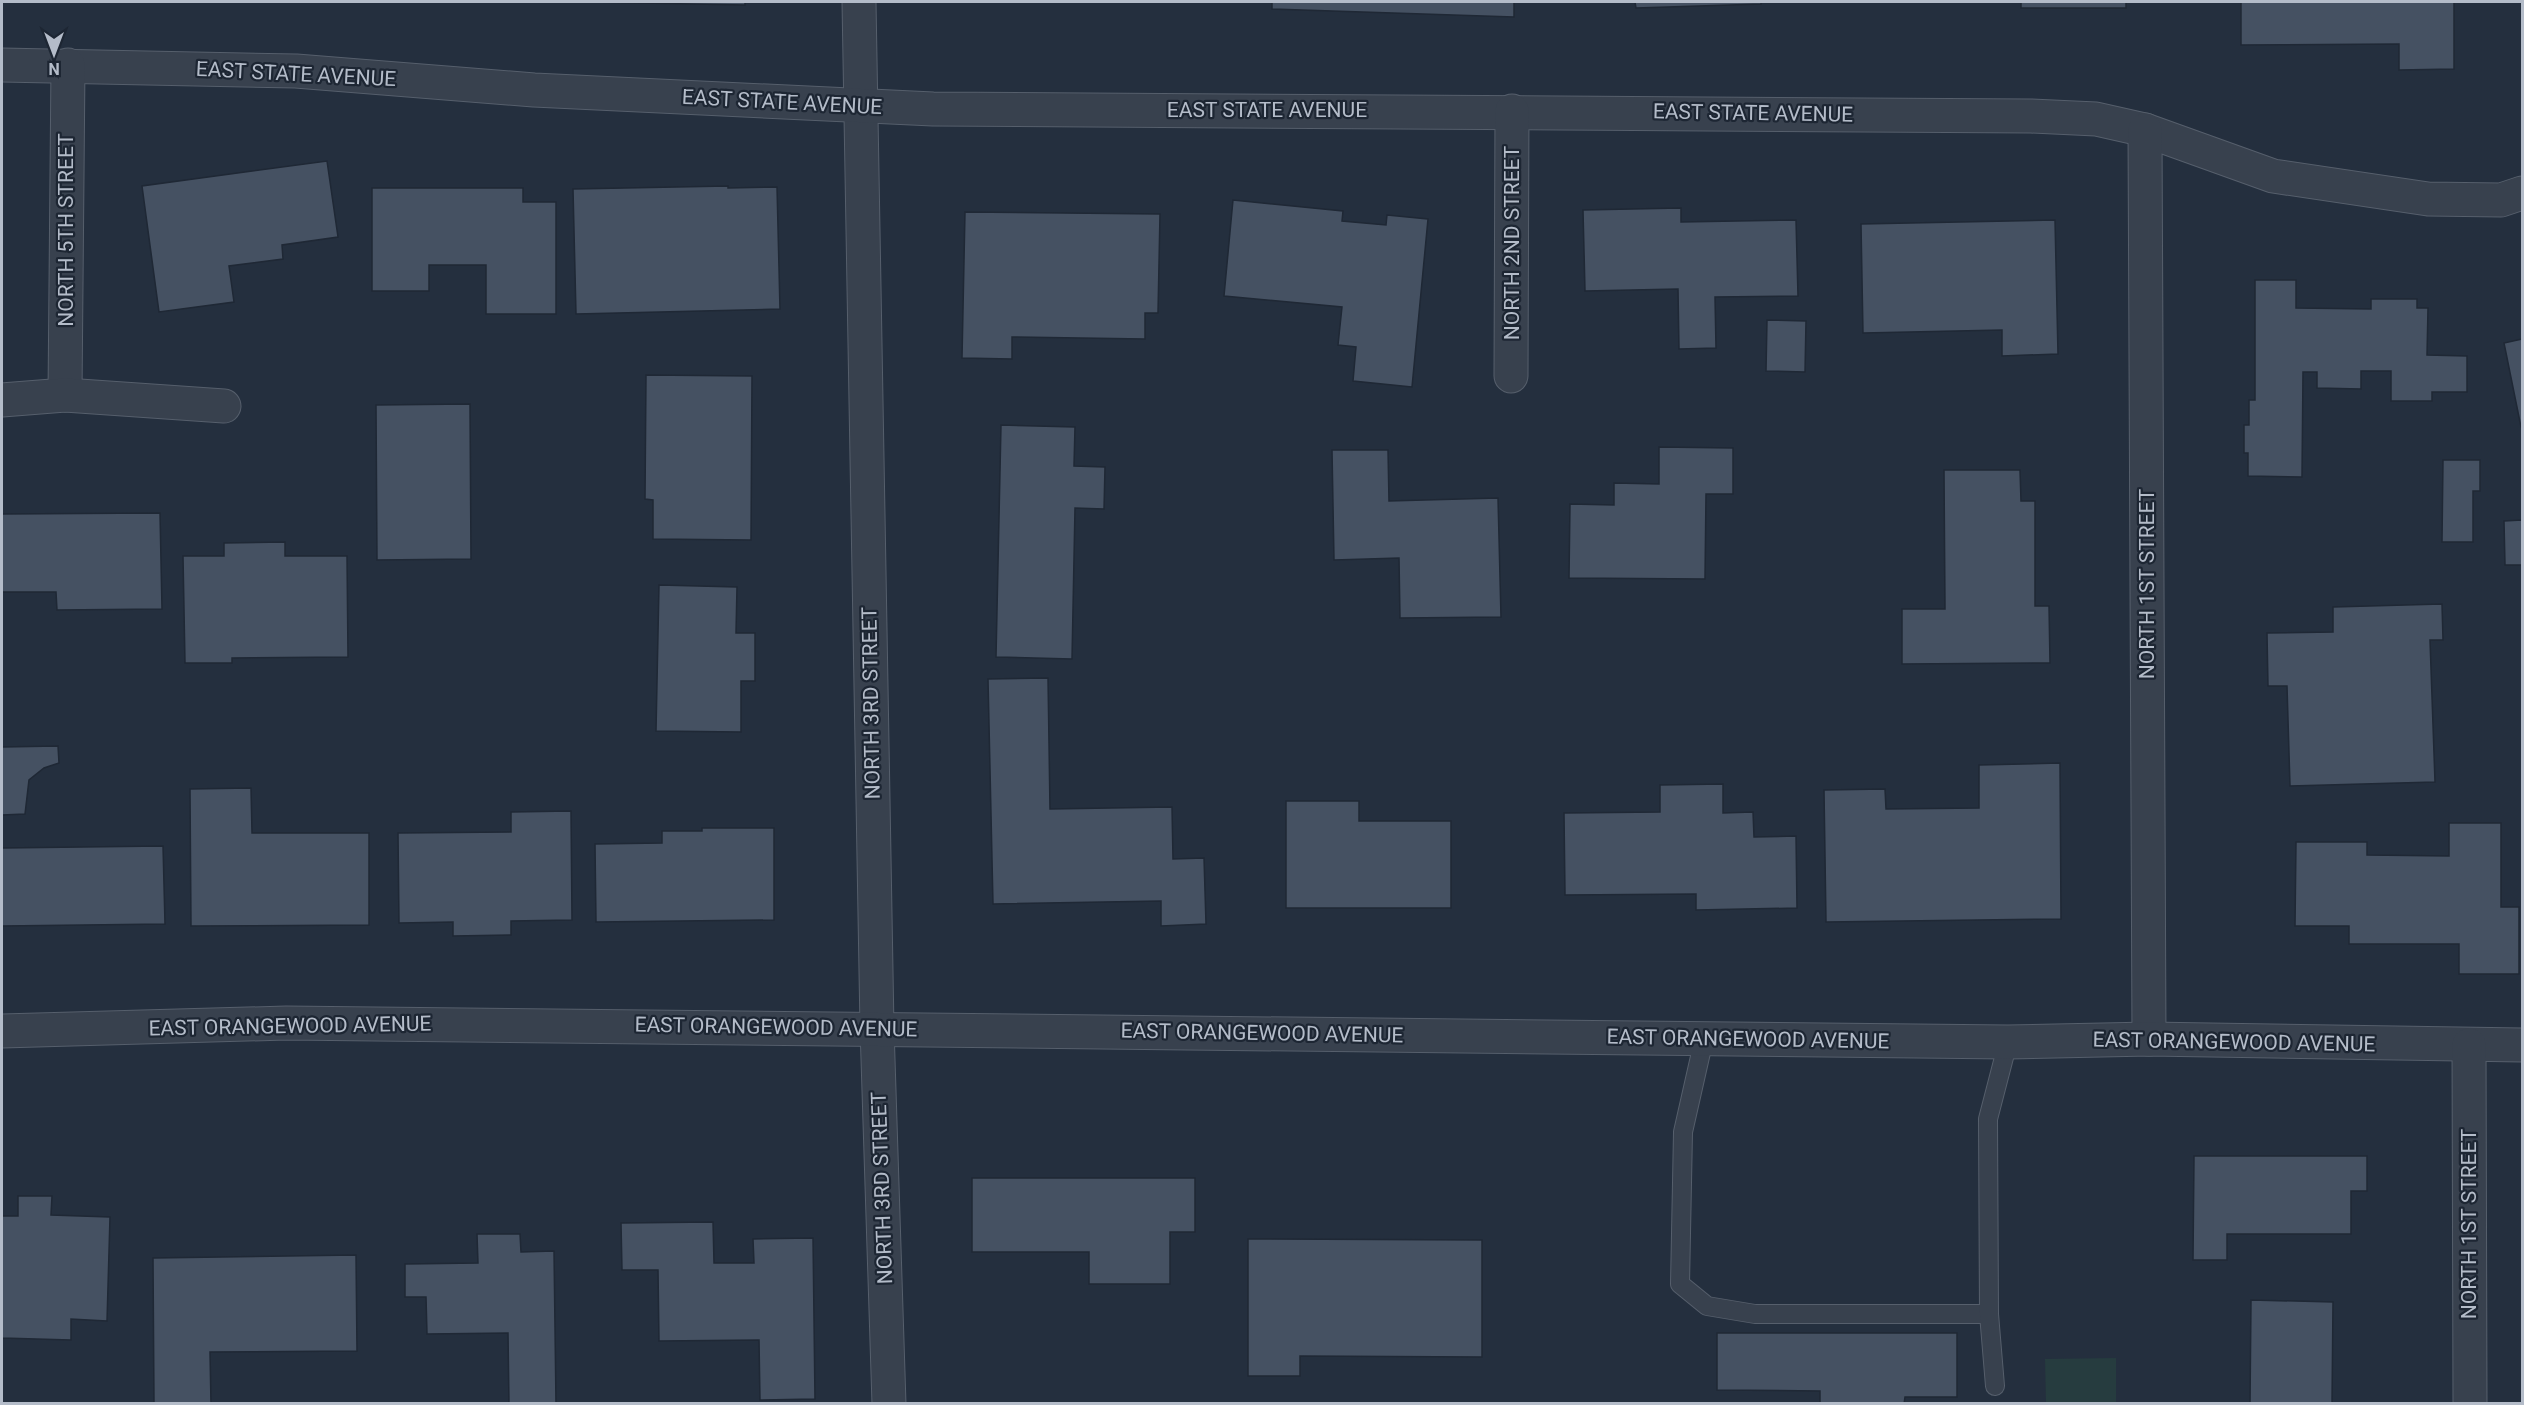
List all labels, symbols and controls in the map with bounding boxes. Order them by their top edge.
north arrow [24,24,84,84]
street label: EAST STATE AVENUE [195,57,397,91]
text: N [48,59,60,78]
street label: EAST STATE AVENUE [681,85,883,119]
street label: EAST STATE AVENUE [1167,98,1367,122]
street label: EAST STATE AVENUE [1653,99,1853,127]
street label: NORTH 5TH STREET [54,133,78,327]
street label: NORTH 2ND STREET [1500,145,1524,340]
street label: NORTH 1ST STREET [2135,488,2159,679]
street label: NORTH 3RD STREET [857,606,885,799]
street label: EAST ORANGEWOOD AVENUE [148,1012,432,1040]
street label: EAST ORANGEWOOD AVENUE [634,1013,918,1041]
street label: EAST ORANGEWOOD AVENUE [1120,1019,1404,1047]
street label: EAST ORANGEWOOD AVENUE [1606,1025,1890,1053]
street label: EAST ORANGEWOOD AVENUE [2092,1028,2376,1056]
street label: NORTH 3RD STREET [867,1091,897,1285]
street label: NORTH 1ST STREET [2457,1128,2481,1319]

